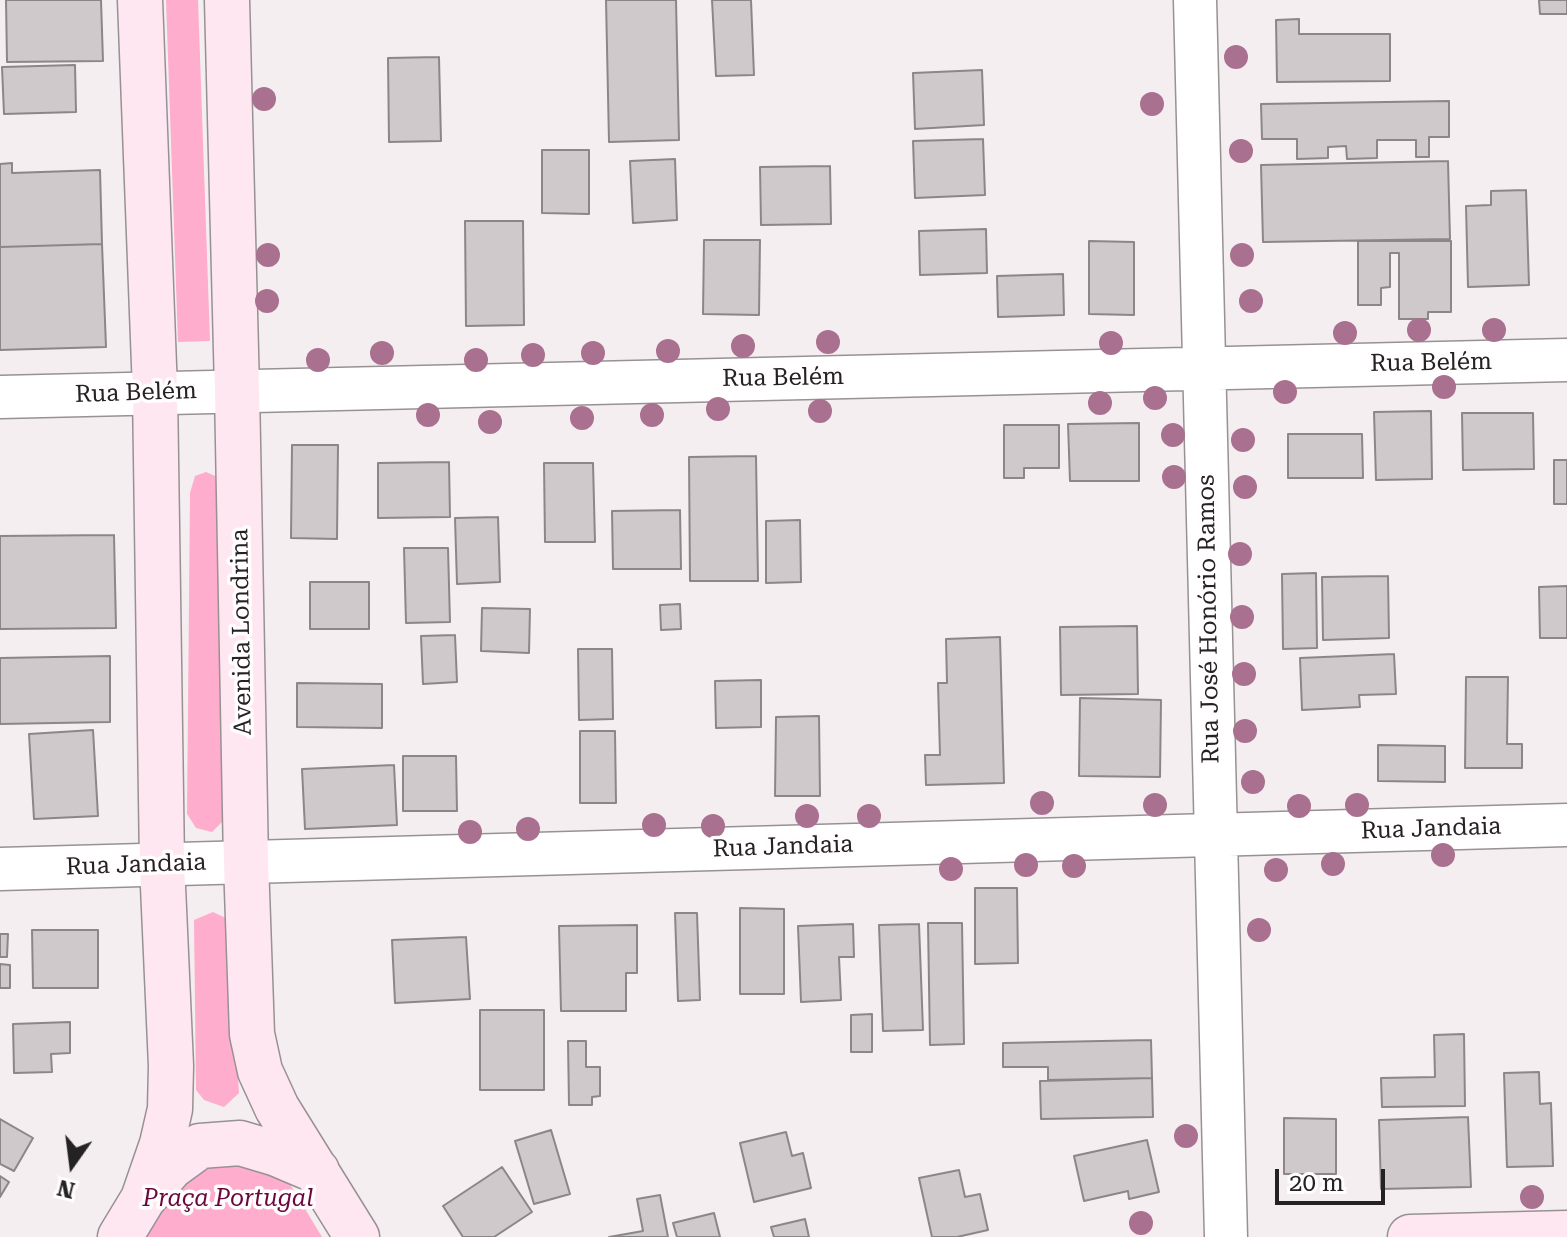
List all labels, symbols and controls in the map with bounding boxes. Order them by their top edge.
street label: Rua Belém [1370,348,1492,378]
street label: Rua Belém [722,363,844,393]
street label: Rua Belém [75,376,197,410]
street label: Rua José Honório Ramos [1192,474,1226,764]
street label: Avenida Londrina [226,528,258,736]
street label: Rua Jandaia [1360,812,1502,846]
street label: Rua Jandaia [712,830,854,864]
street label: Rua Jandaia [65,848,207,882]
north arrow [32,1125,112,1205]
scale bar [1279,1153,1389,1203]
text: 20 m [1289,1169,1344,1197]
text: N [55,1175,77,1203]
park label: Praça Portugal [143,1185,313,1213]

